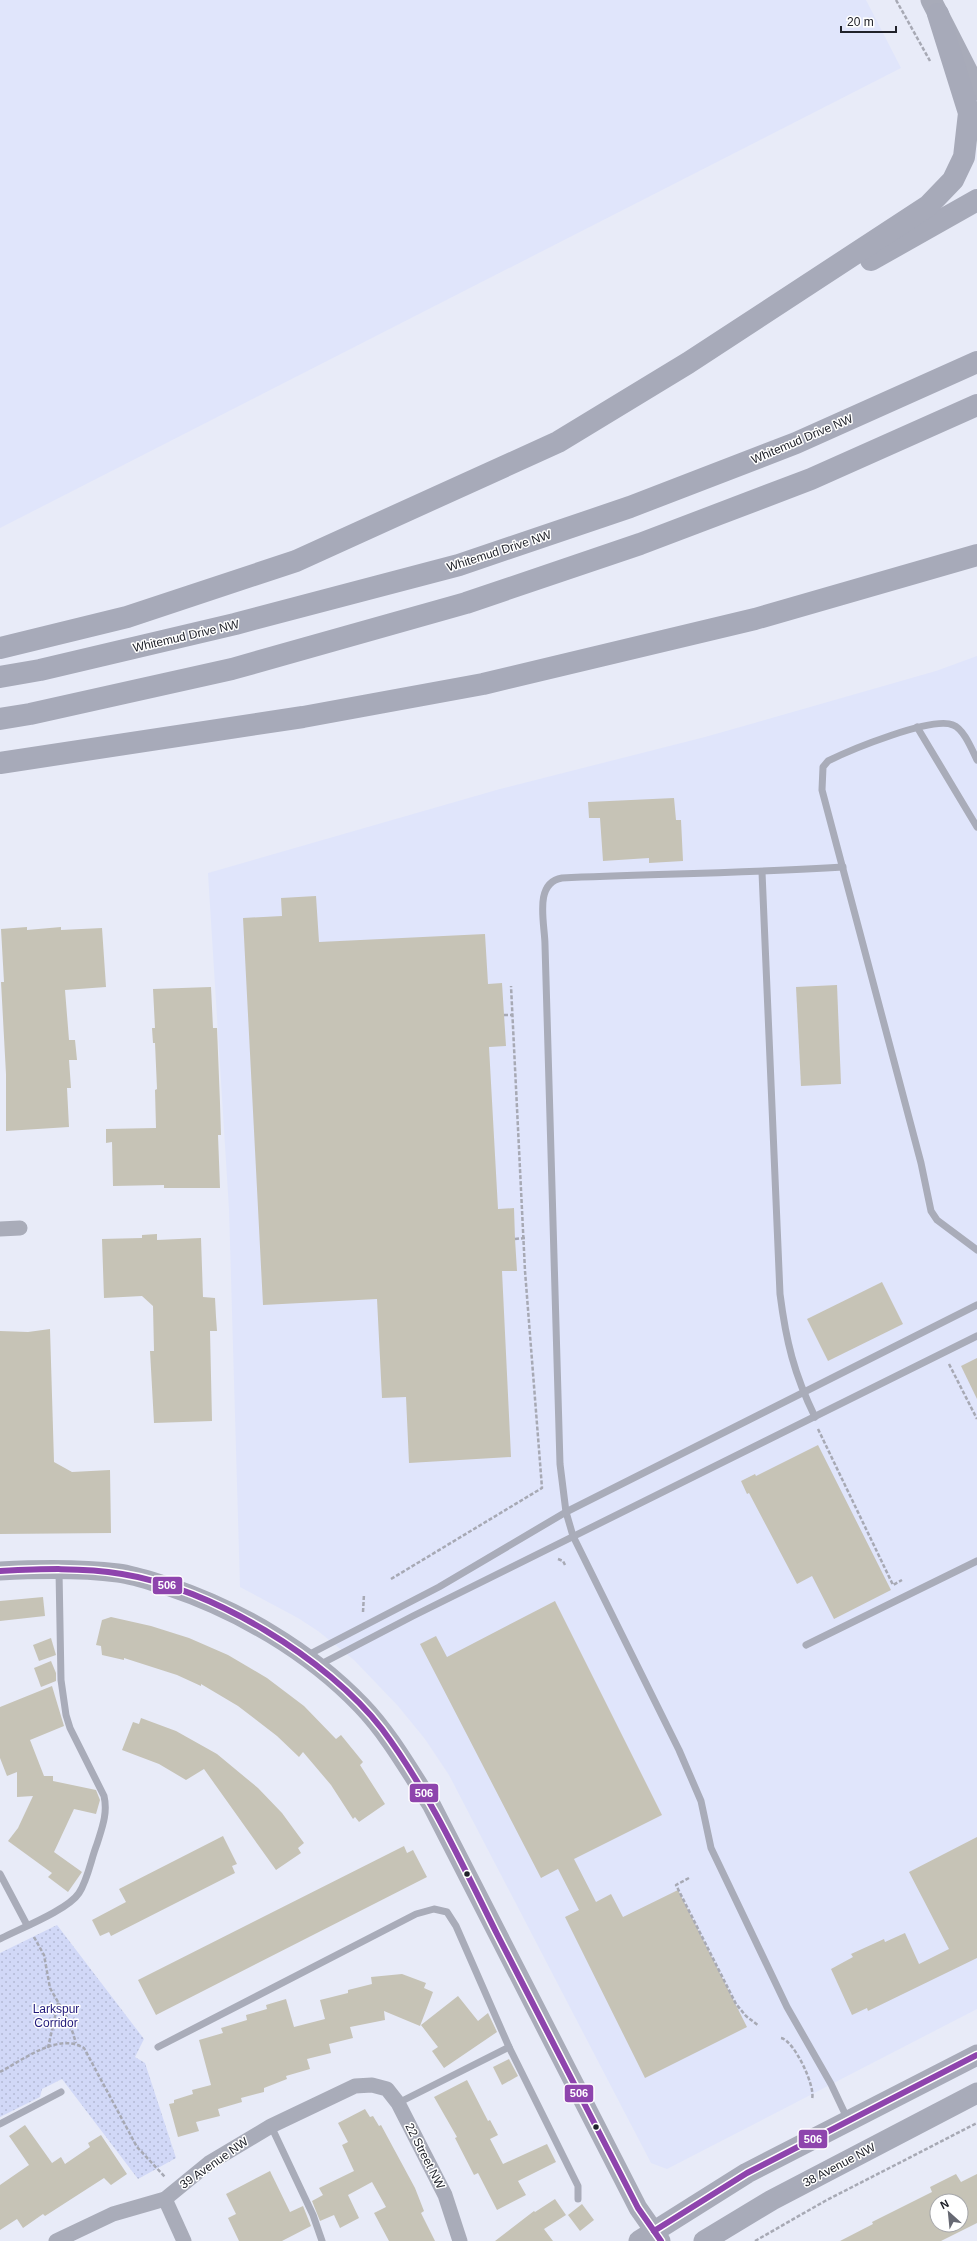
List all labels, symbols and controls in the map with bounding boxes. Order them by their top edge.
scale bar [841,8,896,34]
text: 20 m [847,15,874,29]
street label: Whitemud Drive NW [749,411,855,467]
street label: Whitemud Drive NW [445,527,553,574]
street label: Whitemud Drive NW [131,617,241,655]
line badge: 506 [152,1576,183,1595]
text: 506 [158,1579,176,1591]
line badge: 506 [409,1783,439,1803]
text: 506 [415,1787,433,1799]
unlabelled marker [462,1869,472,1879]
park label: Larkspur Corridor [33,2002,79,2030]
line badge: 506 [564,2084,594,2103]
text: 506 [570,2087,588,2099]
street label: 22 Street NW [402,2121,448,2192]
unlabelled marker [591,2122,601,2132]
line badge: 506 [798,2129,828,2149]
text: 506 [804,2133,822,2145]
street label: 39 Avenue NW [177,2134,251,2192]
street label: 38 Avenue NW [800,2140,878,2190]
north arrow [929,2193,969,2233]
text: N [938,2197,951,2211]

